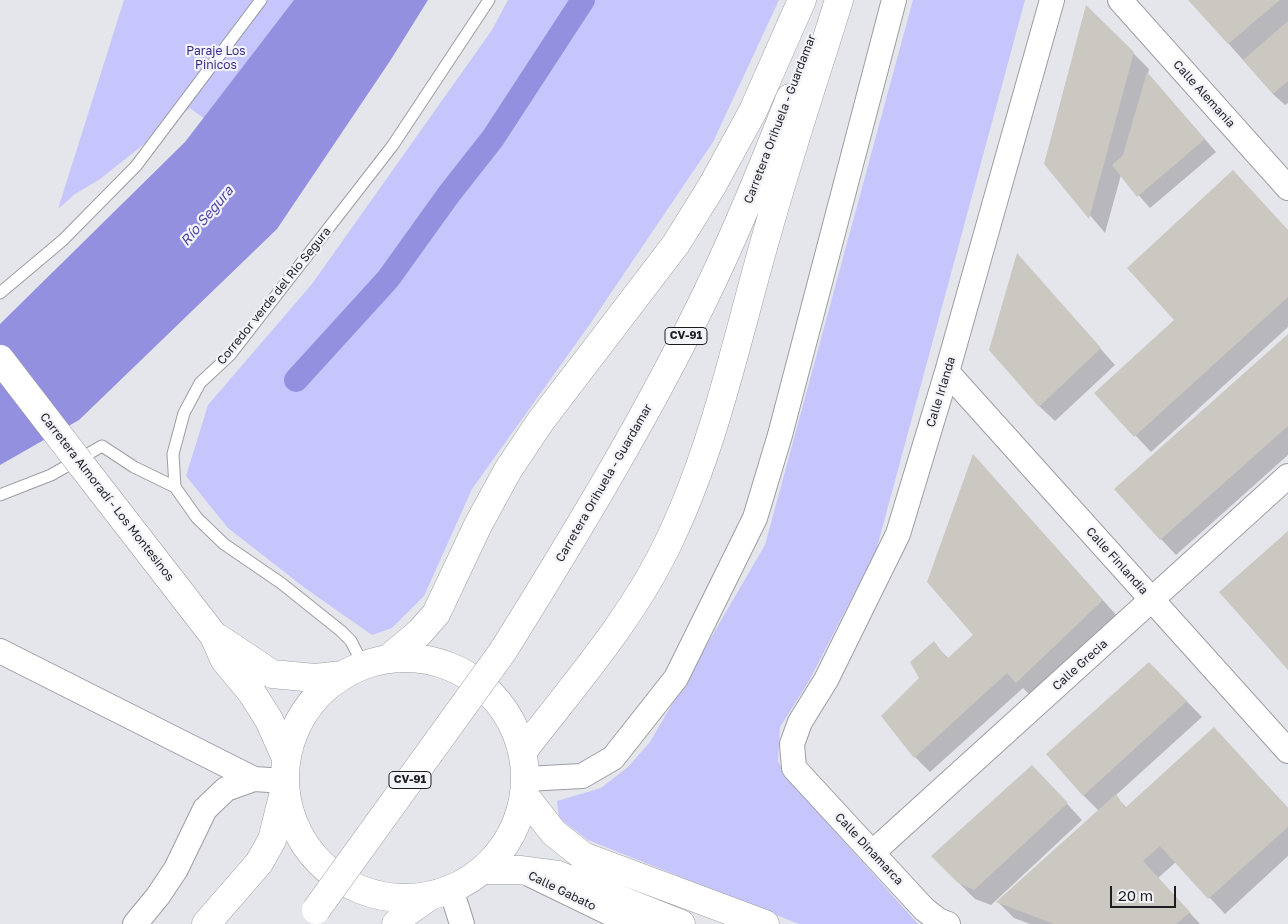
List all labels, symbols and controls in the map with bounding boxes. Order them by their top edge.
street label: Carretera Orihuela - Guardamar [741,32,819,206]
park label: Paraje Los Pinicos [186,44,246,72]
street label: Calle Alemania [1170,57,1238,131]
water label: Río Segura [177,183,237,249]
street label: Corredor verde del Rio Segura [214,224,334,368]
road number: CV-91 [665,328,707,344]
street label: Calle Irlanda [923,355,959,429]
street label: Carretera Orihuela - Guardamar [553,401,655,565]
street label: Carretera Almoradí - Los Montesinos [37,410,177,584]
street label: Calle Finlandia [1083,524,1151,598]
street label: Calle Grecia [1050,637,1110,693]
road number: CV-91 [389,772,431,788]
street label: Calle Dinamarca [832,810,906,888]
street label: Calle Gabato [526,868,598,914]
scale bar [1113,876,1179,908]
text: 20 m [1118,886,1153,904]

